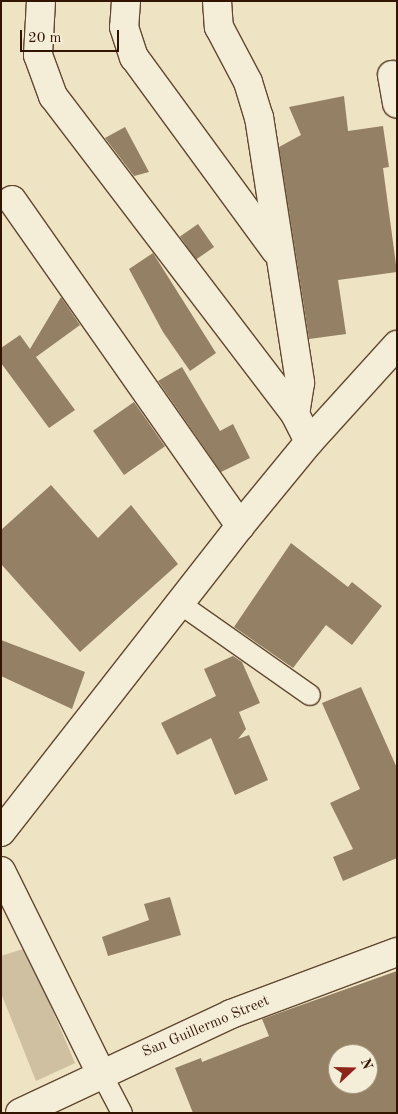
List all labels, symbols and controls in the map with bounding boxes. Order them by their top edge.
scale bar [22,20,121,52]
text: 20 m [28,31,62,46]
street label: San Guillermo Street [140,992,272,1062]
north arrow [328,1044,378,1094]
text: N [358,1056,375,1071]

